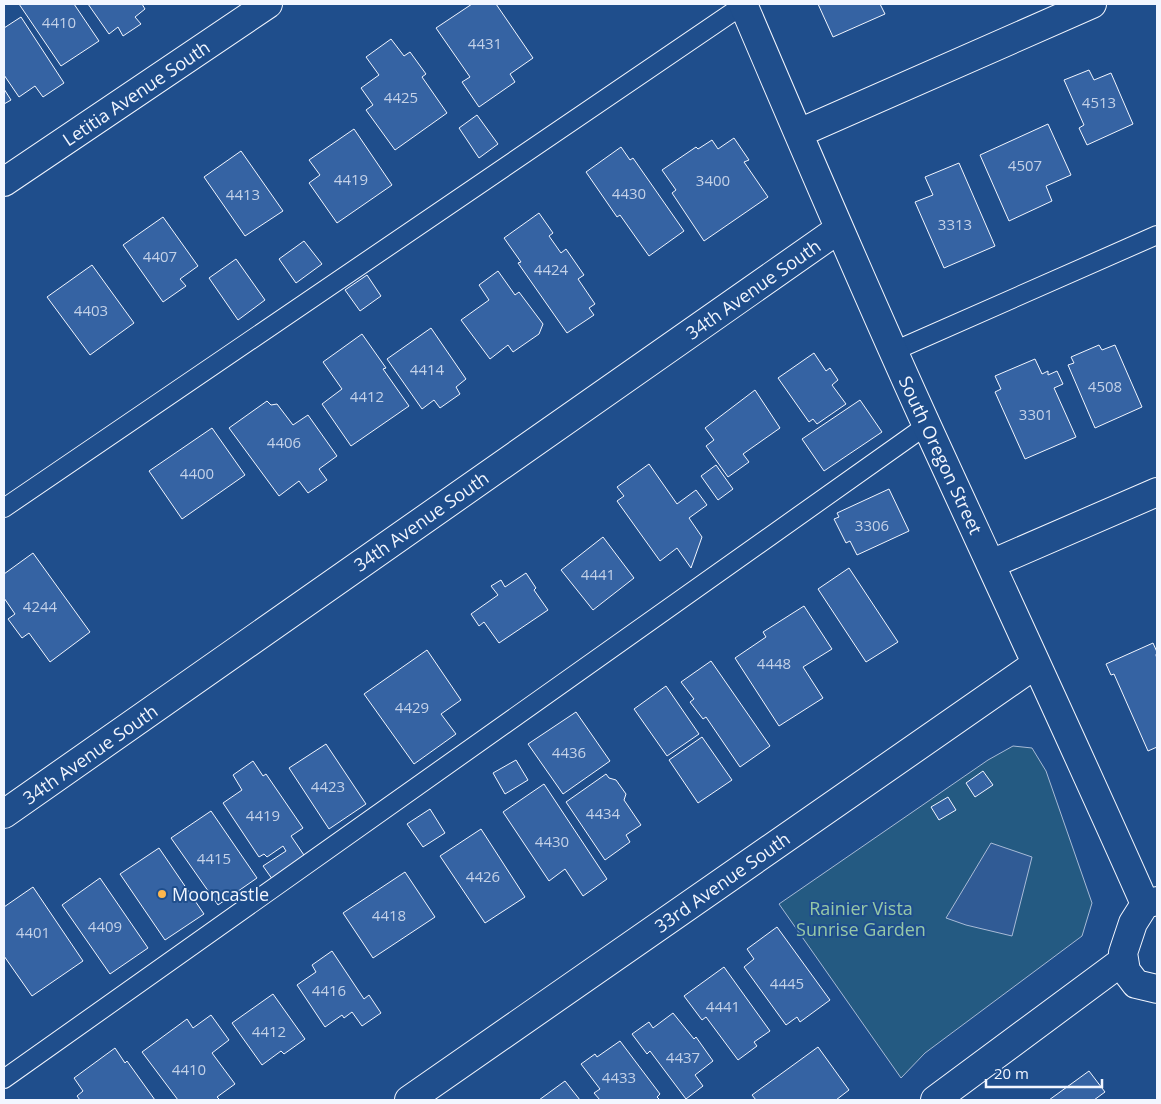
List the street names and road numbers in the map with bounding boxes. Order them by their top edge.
street label: Letitia Avenue South [58,35,214,151]
street label: 34th Avenue South [681,233,825,345]
street label: South Oregon Street [894,372,988,538]
street label: 34th Avenue South [349,465,493,577]
street label: 34th Avenue South [18,698,162,810]
street label: 33rd Avenue South [650,826,794,938]

